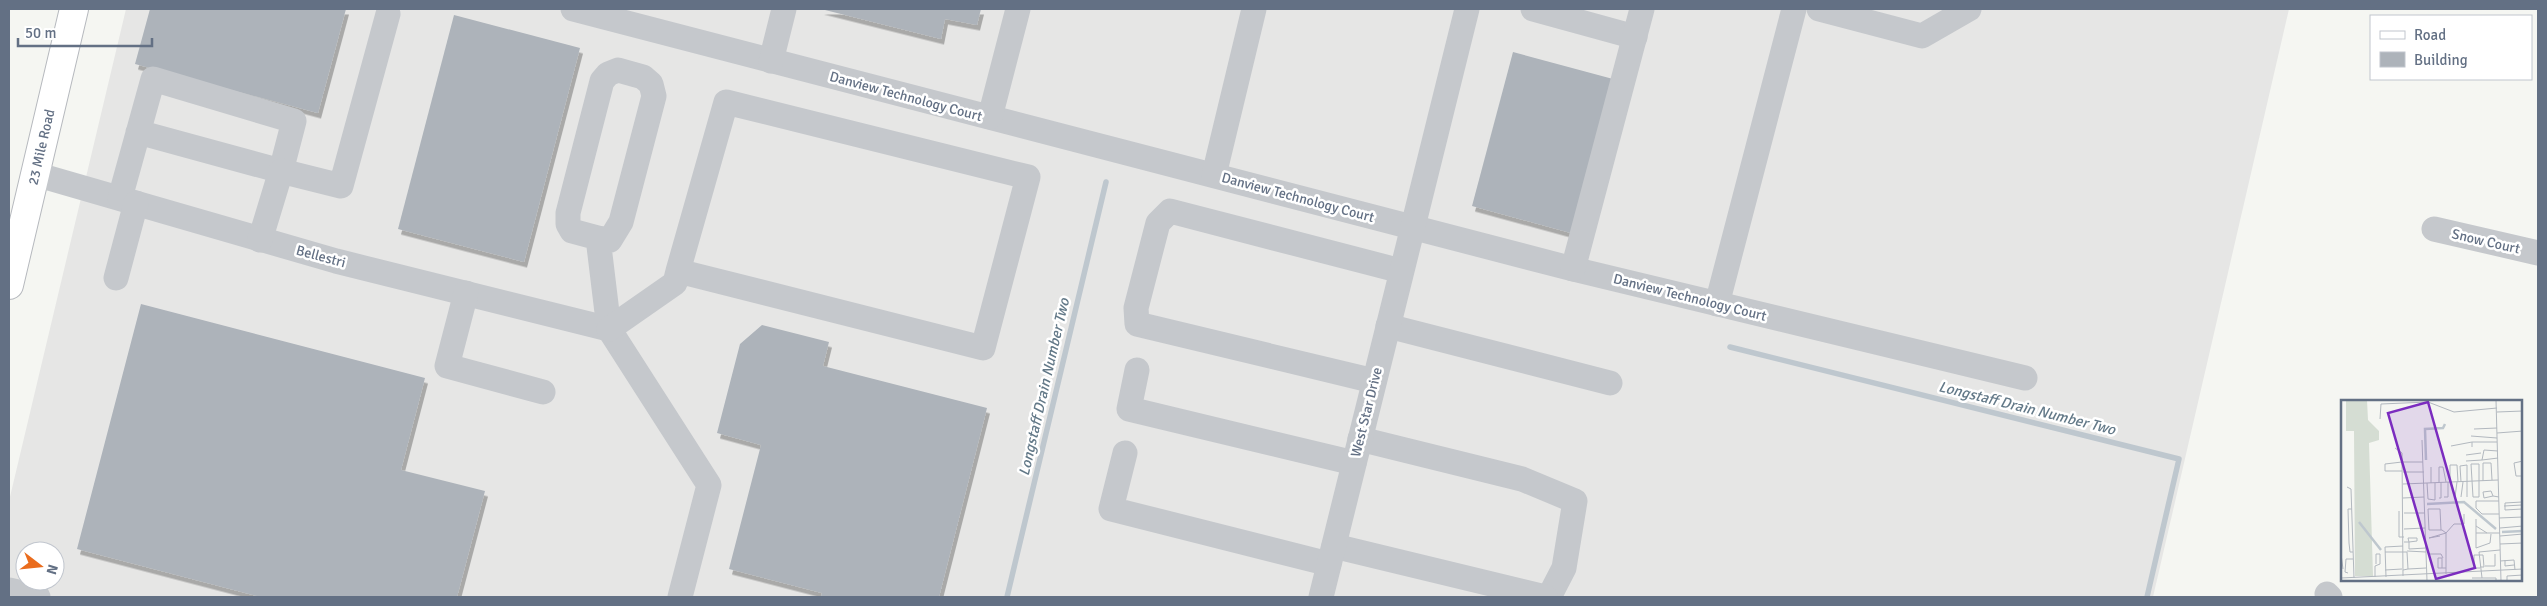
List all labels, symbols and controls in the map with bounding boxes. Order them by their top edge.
scale bar [18,15,151,47]
legend [2370,15,2532,80]
text: 50 m [25,24,56,42]
text: Road [2414,26,2446,44]
text: Building [2414,51,2468,69]
street label: Danview Technology Court [828,68,984,125]
street label: 23 Mile Road [25,108,58,187]
street label: Danview Technology Court [1220,169,1376,226]
street label: Snow Court [2450,225,2522,258]
street label: Bellestri [294,242,348,271]
street label: Danview Technology Court [1612,270,1768,325]
water label: Longstaff Drain Number Two [1015,295,1073,477]
street label: West Star Drive [1347,366,1386,459]
water label: Longstaff Drain Number Two [1937,377,2118,439]
inset map [2341,400,2522,581]
north arrow [15,541,65,591]
text: N [43,562,62,576]

